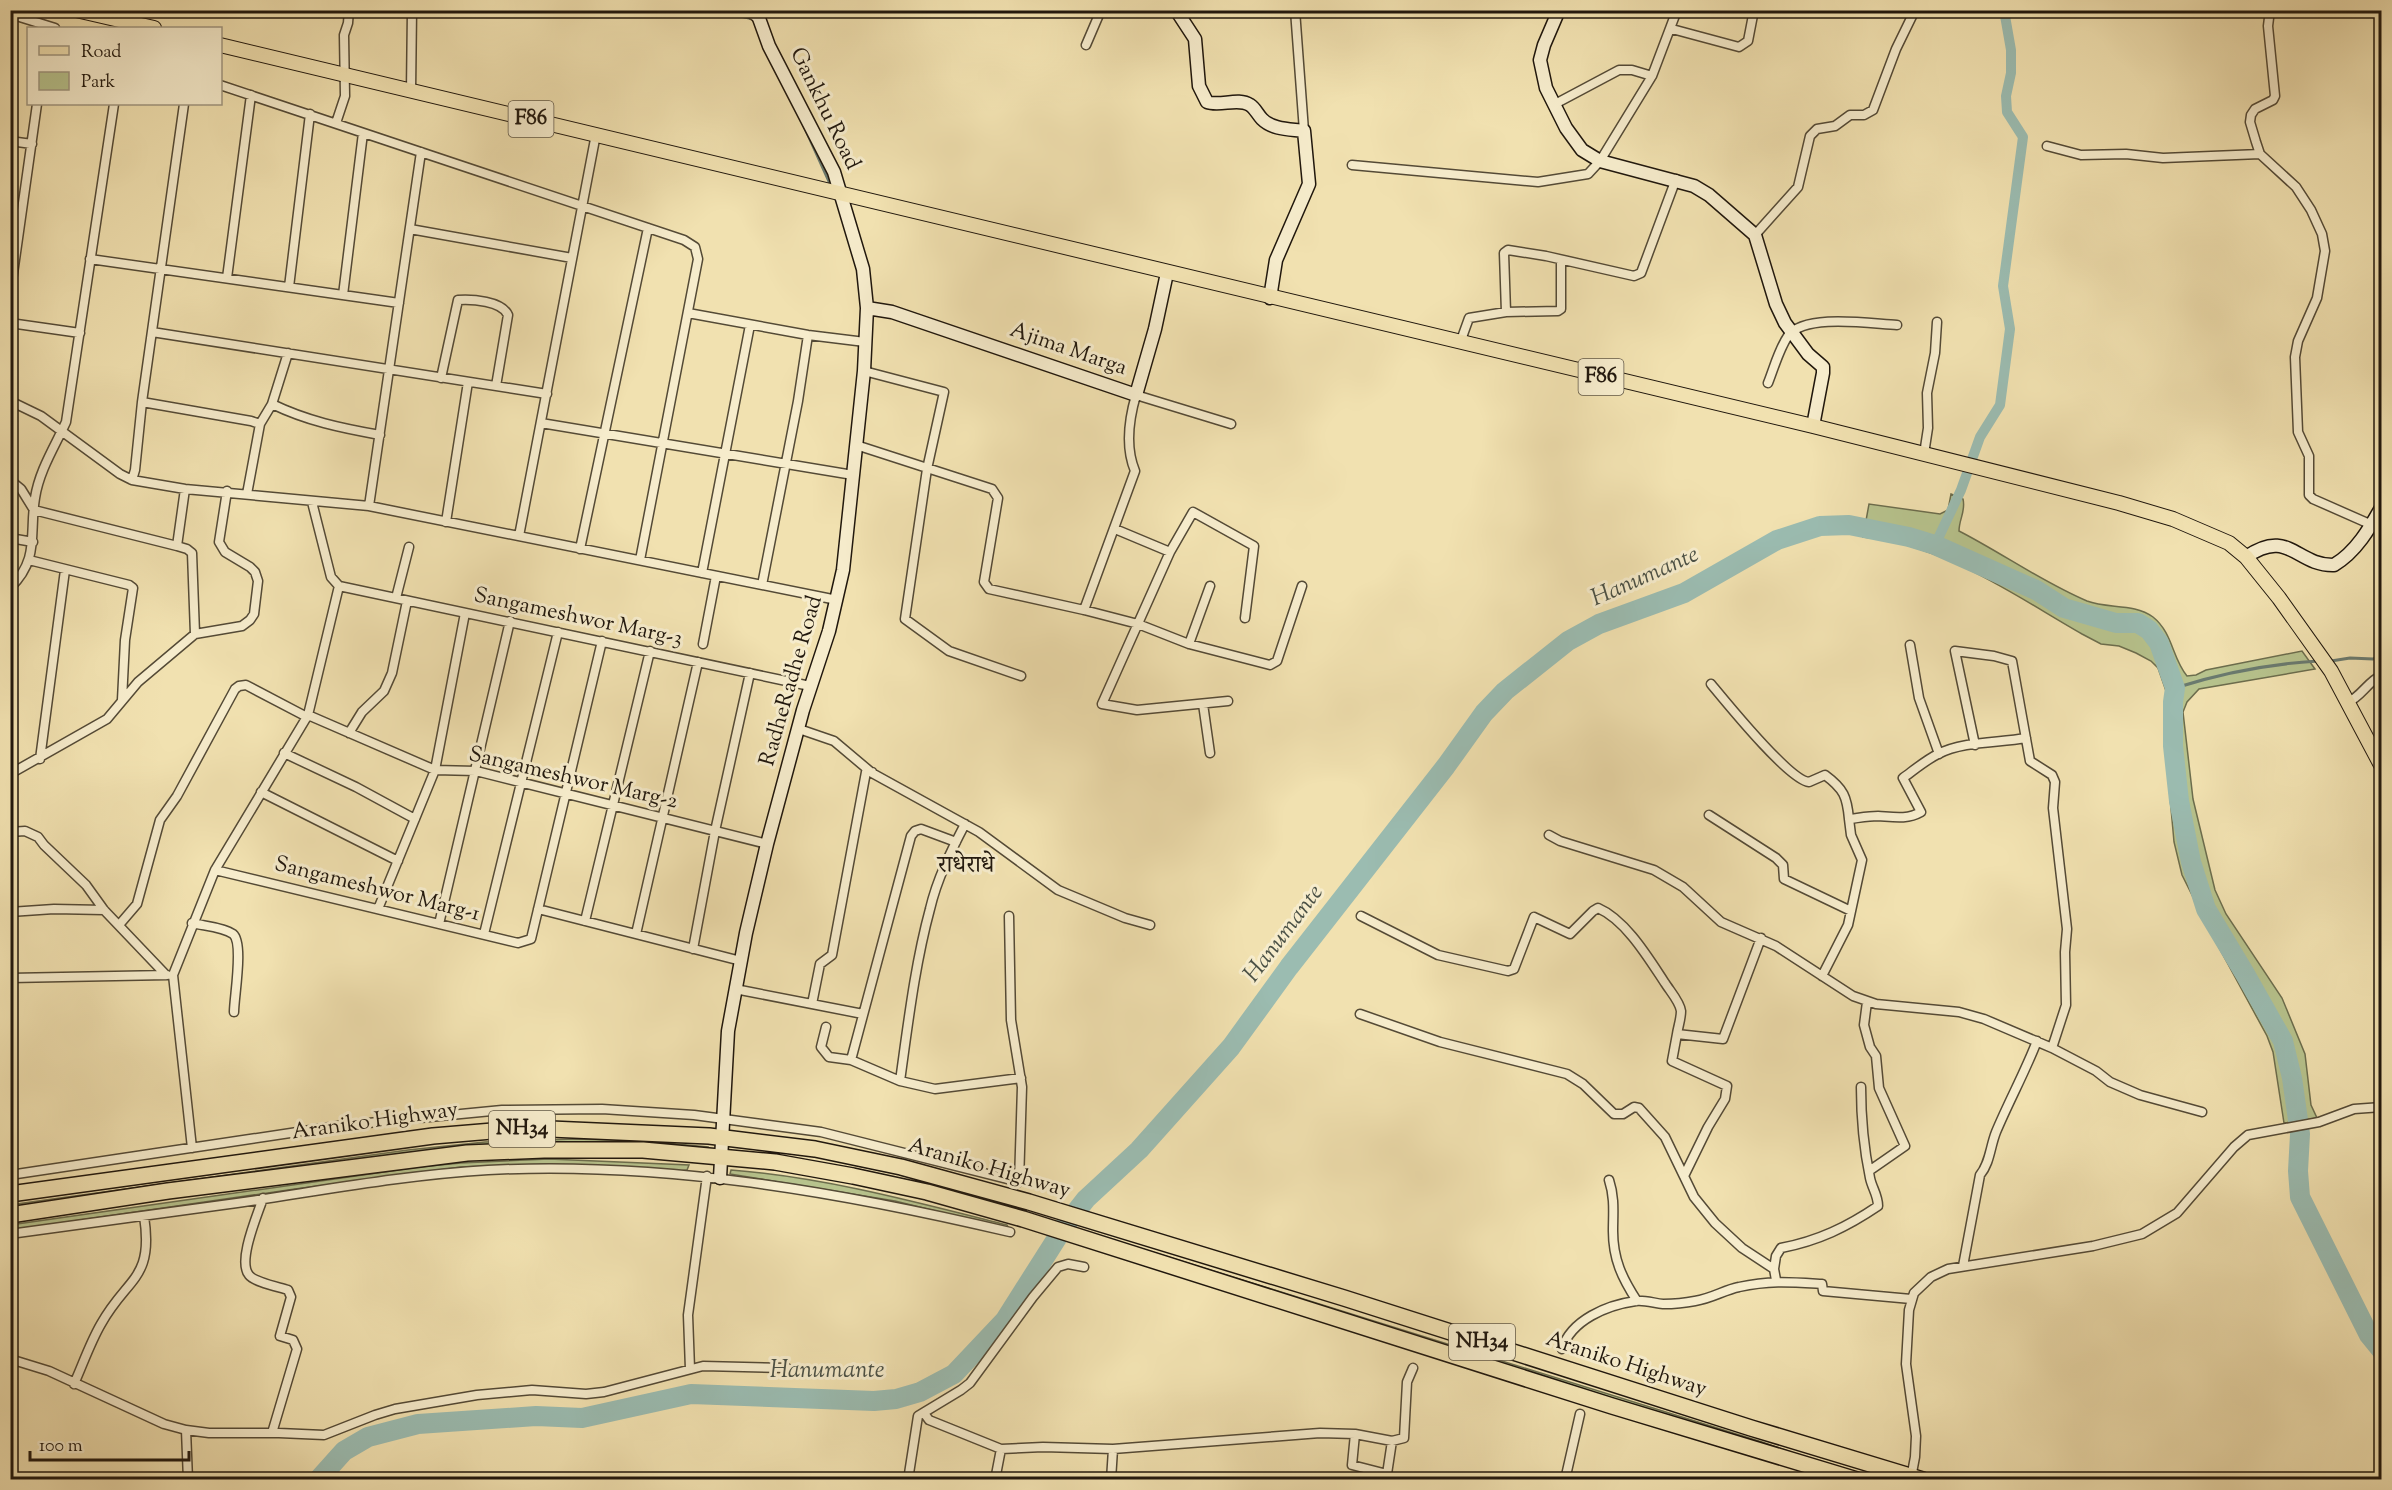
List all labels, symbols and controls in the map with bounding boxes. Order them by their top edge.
legend [27,27,222,105]
text: Road [81,40,121,66]
street label: Gankhu Road [781,42,867,176]
text: Park [81,70,116,96]
road number: F86 [508,101,554,137]
street label: Ajima Marga [1005,315,1131,385]
road number: F86 [1578,359,1624,395]
water label: Hanumante [1586,538,1704,616]
street label: Sangameshwor Marg-3 [471,580,685,656]
street label: RadheRadhe Road [752,592,832,770]
street label: Sangameshwor Marg-2 [465,739,681,819]
street label: Sangameshwor Marg-1 [271,849,484,931]
district label: राधेराधे [937,849,996,883]
water label: Hanumante [1236,878,1332,990]
street label: Araniko Highway [290,1094,460,1150]
road number: NH34 [489,1111,555,1147]
street label: Araniko Highway [904,1131,1074,1207]
road number: NH34 [1449,1324,1515,1360]
street label: Araniko Highway [1541,1324,1711,1406]
water label: Hanumante [770,1354,884,1388]
scale bar [30,1424,189,1462]
text: 100 m [39,1434,83,1460]

